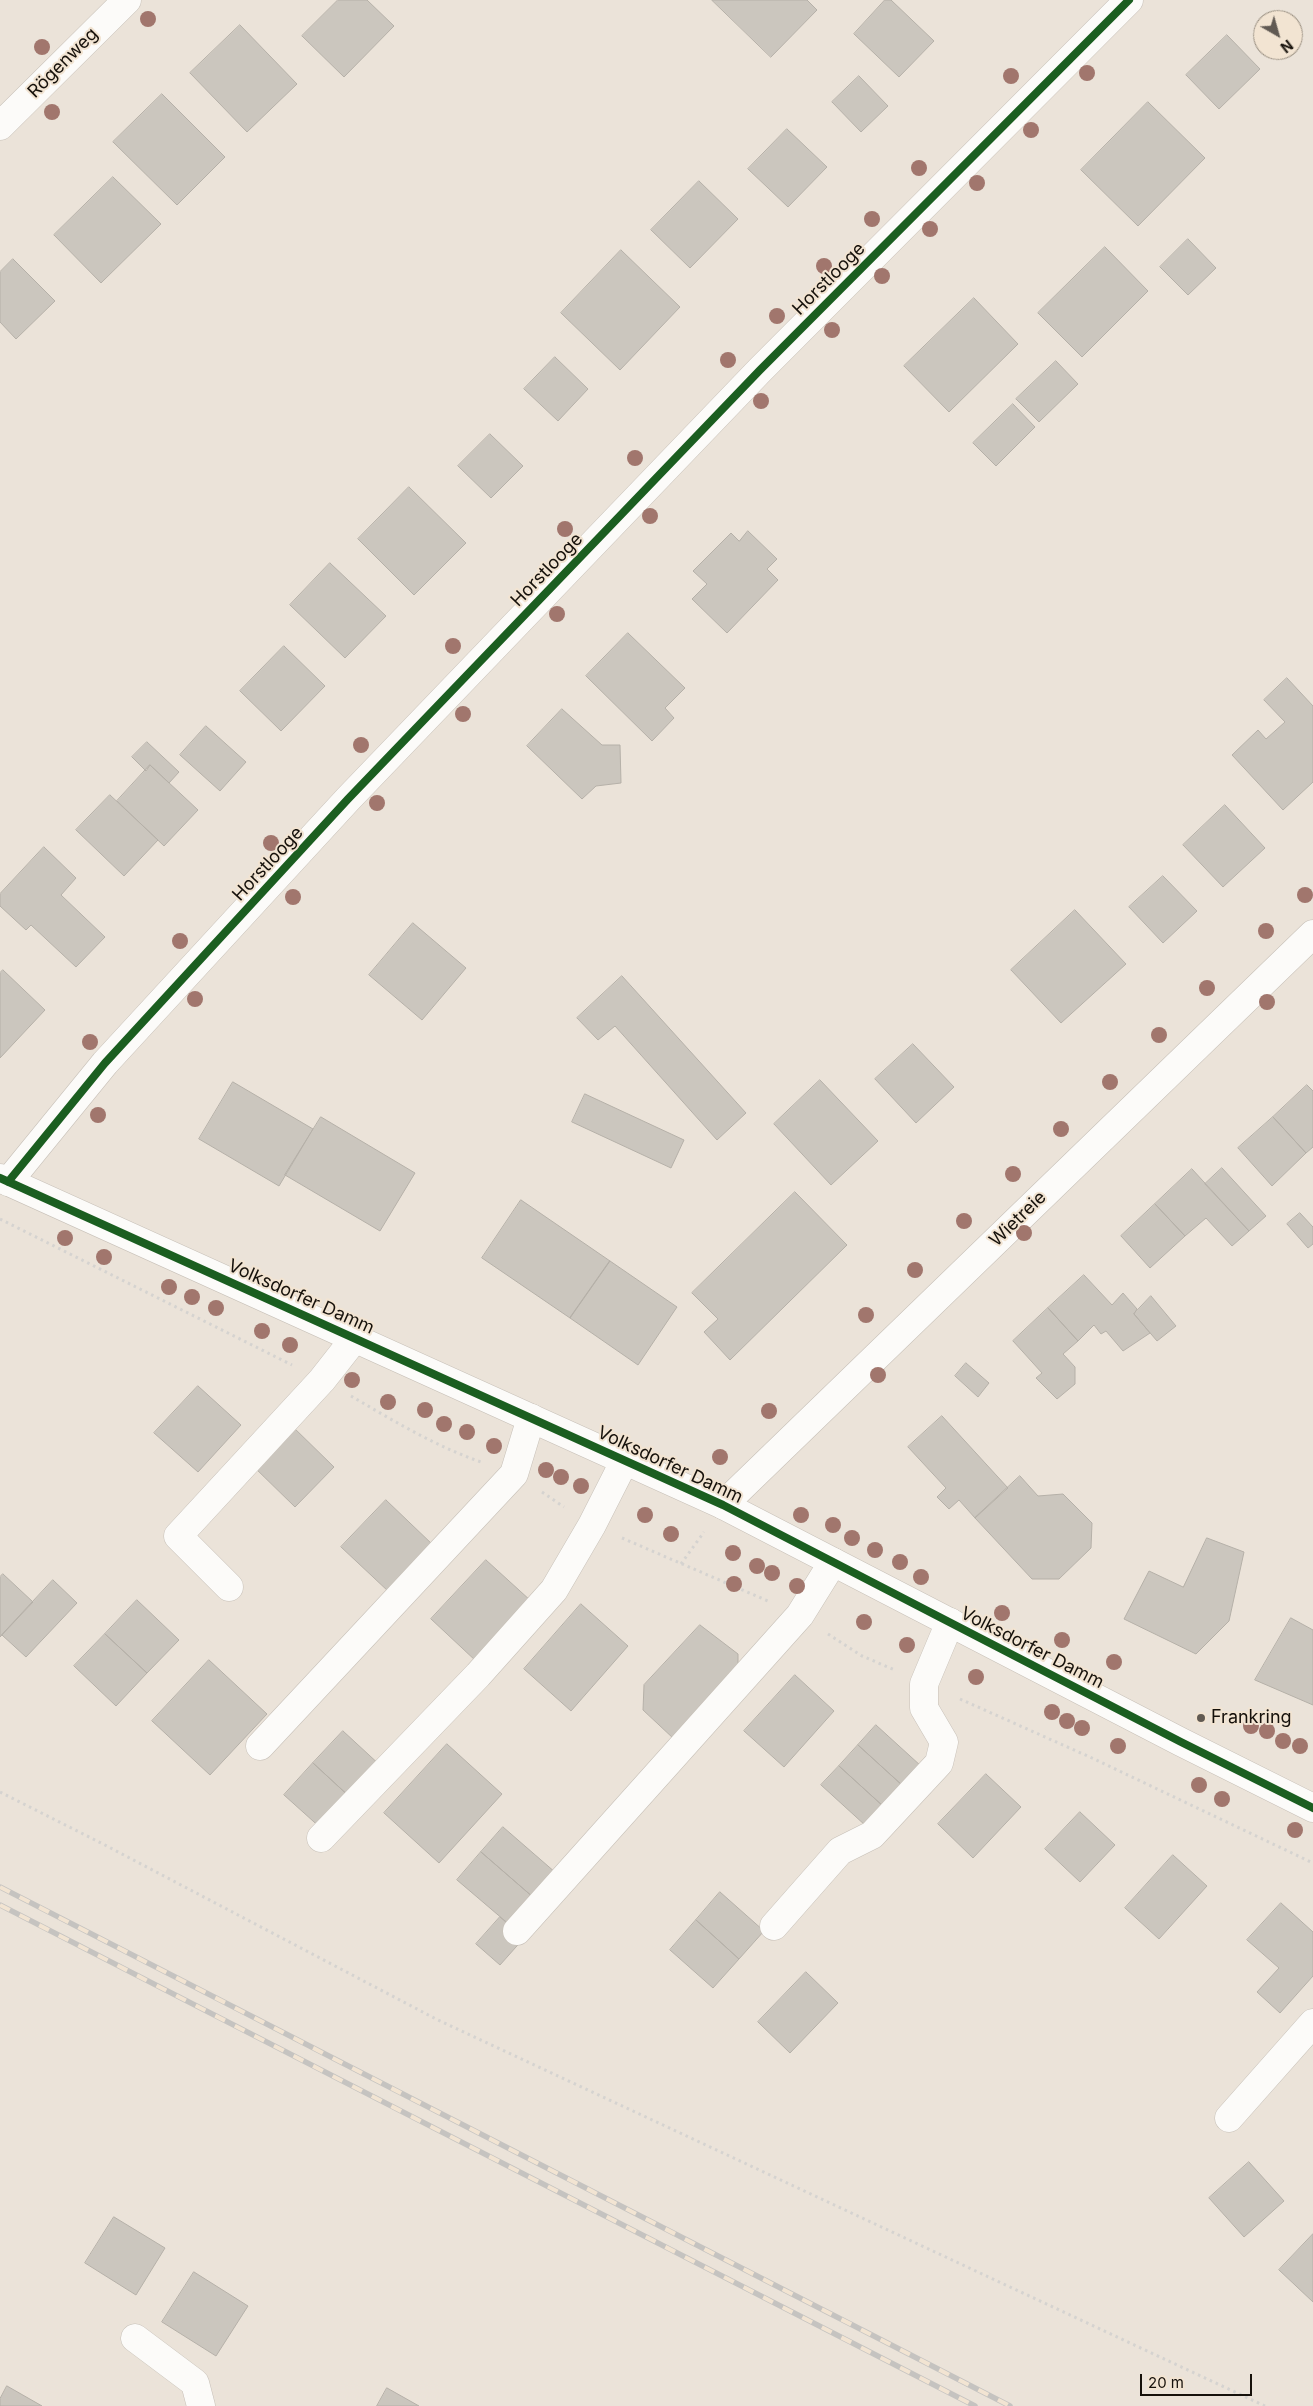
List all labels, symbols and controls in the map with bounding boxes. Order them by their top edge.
north arrow [1253,10,1303,60]
street label: Rögenweg [23,23,103,103]
text: N [1277,36,1296,56]
street label: Horstlooge [788,238,870,320]
street label: Horstlooge [507,529,587,611]
street label: Horstlooge [228,822,308,906]
street label: Wietreie [985,1187,1051,1251]
street label: Volksdorfer Damm [224,1255,378,1339]
street label: Volksdorfer Damm [594,1422,746,1508]
street label: Volksdorfer Damm [957,1603,1107,1693]
place label: Frankring [1211,1707,1292,1729]
marker: Frankring [1195,1712,1207,1724]
scale bar [1143,2364,1256,2396]
text: 20 m [1148,2373,1184,2392]

